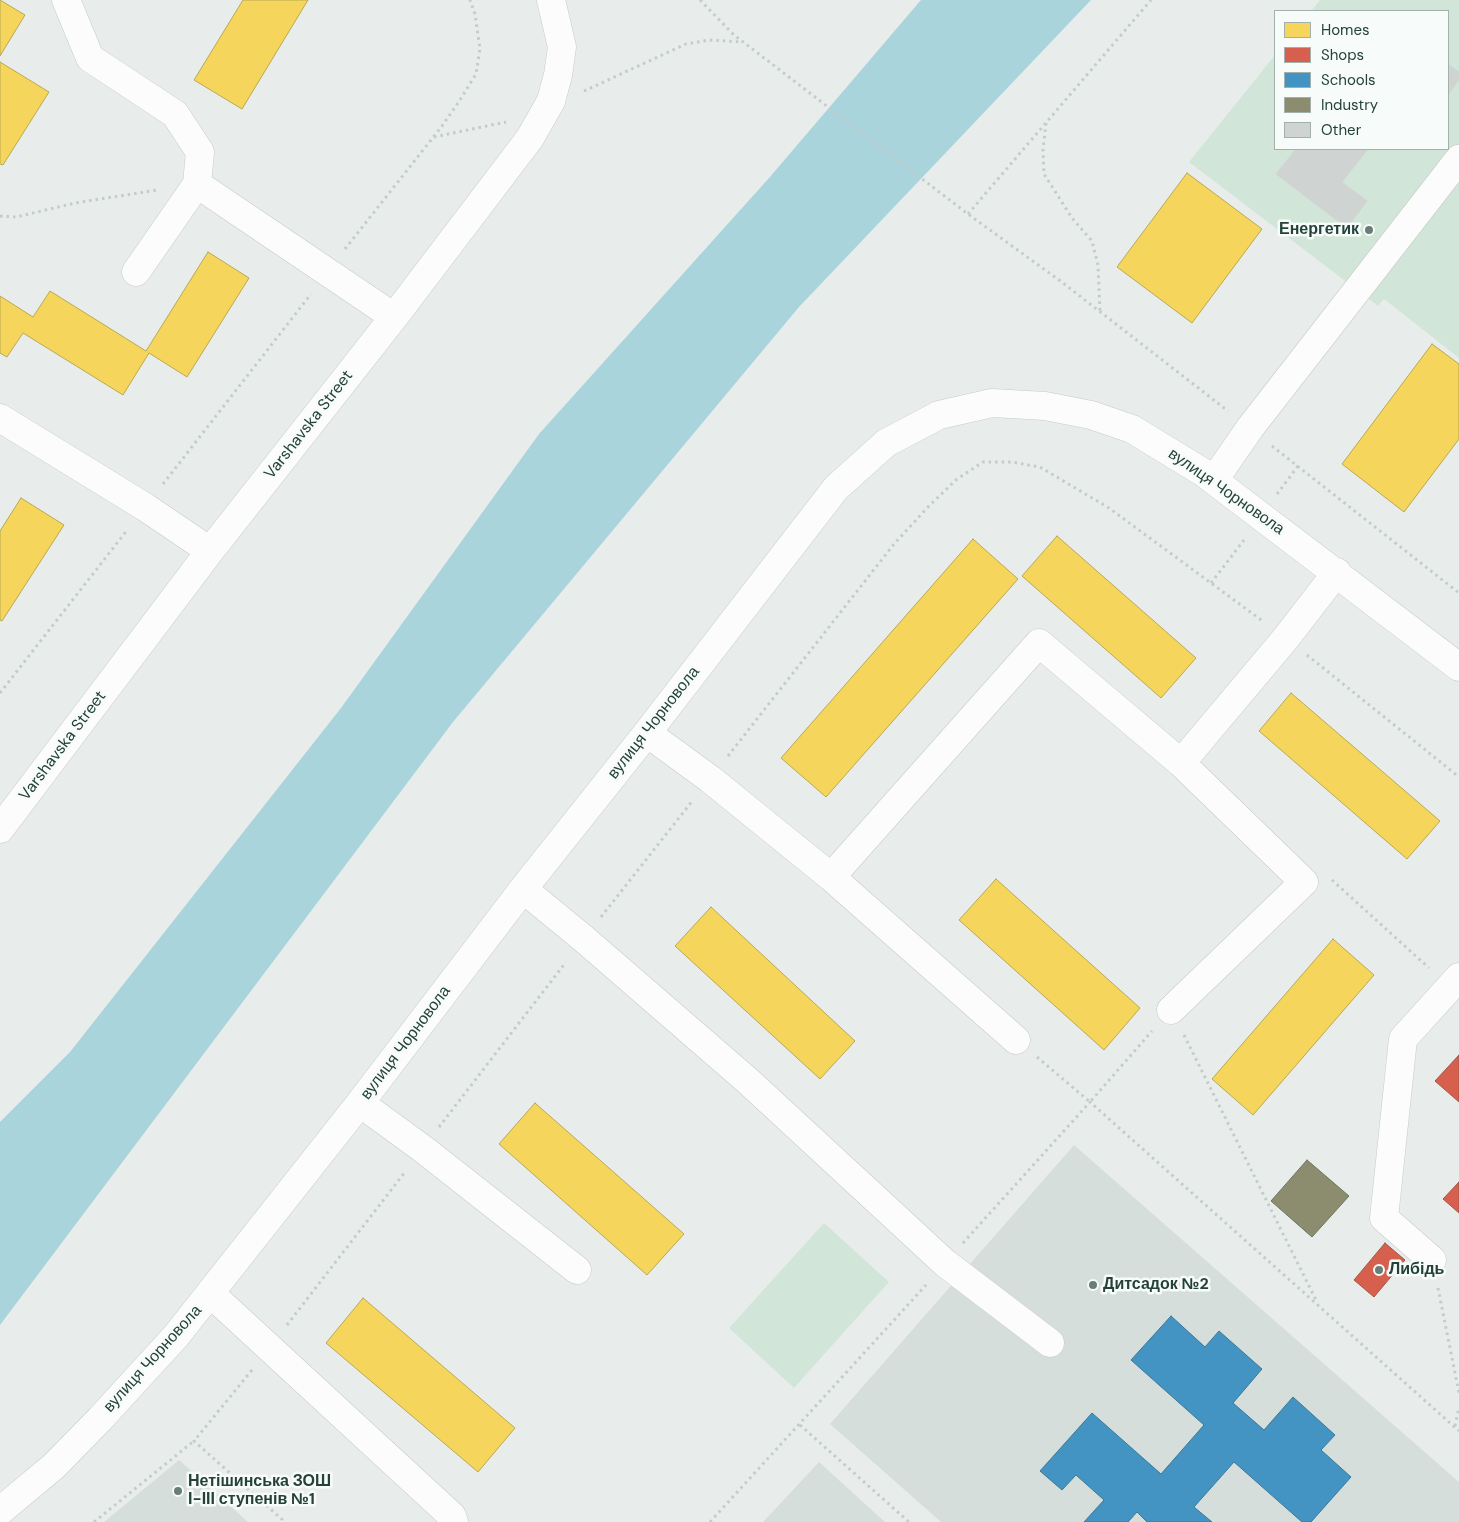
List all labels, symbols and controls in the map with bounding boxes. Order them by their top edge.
legend [1274,10,1449,150]
text: Homes [1321,20,1370,40]
text: Shops [1321,45,1364,65]
text: Schools [1321,70,1376,90]
text: Industry [1321,95,1378,115]
text: Other [1321,120,1361,140]
place label: Енергетик [1279,220,1359,240]
marker: Енергетик [1363,224,1375,236]
street label: Varshavska Street [261,367,357,483]
street label: вулиця Чорновола [1164,445,1288,539]
street label: вулиця Чорновола [604,663,704,783]
street label: Varshavska Street [15,687,111,805]
street label: вулиця Чорновола [357,982,455,1104]
place label: Либідь [1389,1260,1444,1280]
marker: Либідь [1373,1264,1385,1276]
place label: Дитсадок №2 [1103,1275,1209,1295]
marker: Дитсадок №2 [1087,1279,1099,1291]
street label: вулиця Чорновола [100,1302,206,1416]
place label: Нетішинська ЗОШ І-ІІІ ступенів №1 [188,1472,331,1510]
marker: Нетішинська ЗОШ І-ІІІ ступенів №1 [172,1485,184,1497]

